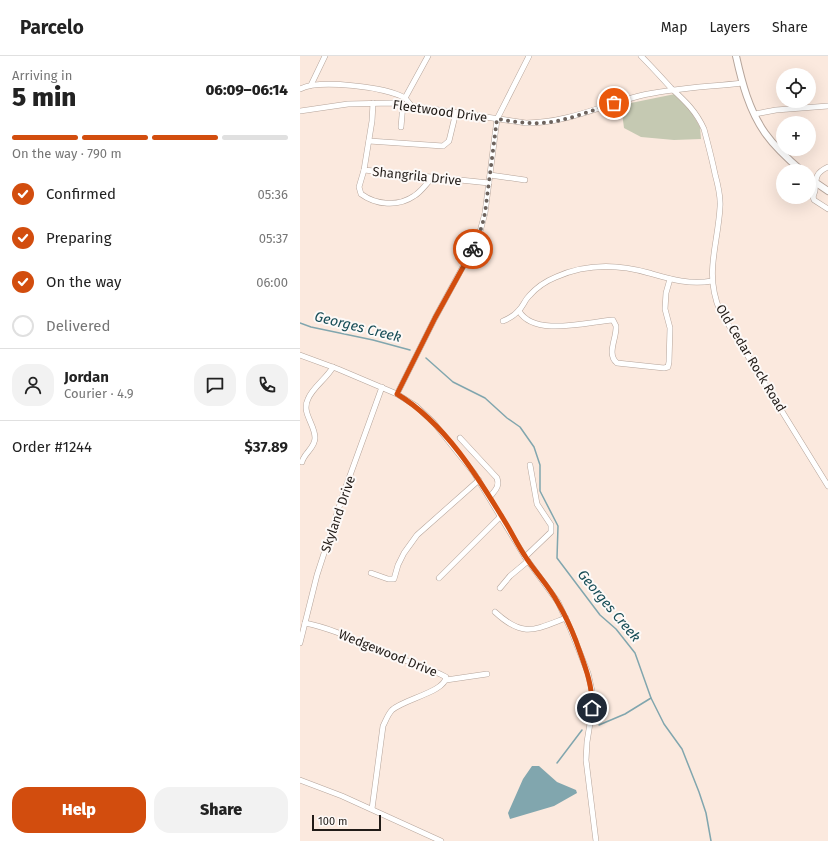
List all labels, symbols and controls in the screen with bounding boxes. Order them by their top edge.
text: Parcelo [20,16,84,39]
text: Map [661,19,687,36]
text: Layers [709,19,750,36]
text: Share [772,19,808,36]
text: Arriving in [12,68,72,83]
map controls [776,68,816,204]
button: locate [776,68,816,108]
text: 06:09–06:14 [205,81,288,99]
text: 5 min [12,82,76,113]
pin [597,86,631,120]
icon: bag [603,92,625,114]
street label: Fleetwood Drive [392,97,488,125]
button: + [776,116,816,156]
text: On the way · 790 m [12,146,122,161]
street label: Shangrila Drive [372,164,462,188]
button: − [776,164,816,204]
icon: check [12,183,34,205]
text: Confirmed [46,185,116,203]
text: 05:36 [258,187,288,202]
icon: check [12,227,34,249]
text: Preparing [46,229,111,247]
courier [453,229,493,269]
text: 05:37 [259,231,288,246]
icon: bike [462,238,484,260]
icon: check [12,271,34,293]
text: On the way [46,273,121,291]
text: 06:00 [256,275,288,290]
street label: Old Cedar Rock Road [713,301,789,415]
water label: Georges Creek [313,308,404,346]
text: Delivered [46,317,110,335]
button: person [12,364,54,406]
button: chat [194,364,236,406]
button: phone [246,364,288,406]
text: Jordan [64,368,109,386]
text: Courier · 4.9 [64,386,134,401]
text: Order #1244 [12,438,92,456]
text: $37.89 [245,438,288,456]
street label: Skyland Drive [318,474,358,554]
water label: Georges Creek [574,566,644,646]
street label: Wedgewood Drive [336,626,440,680]
pin [575,691,609,725]
icon: home [581,697,603,719]
button: Help [12,787,146,833]
button: Share [154,787,288,833]
scale bar [312,813,381,832]
text: 100 m [318,815,347,828]

